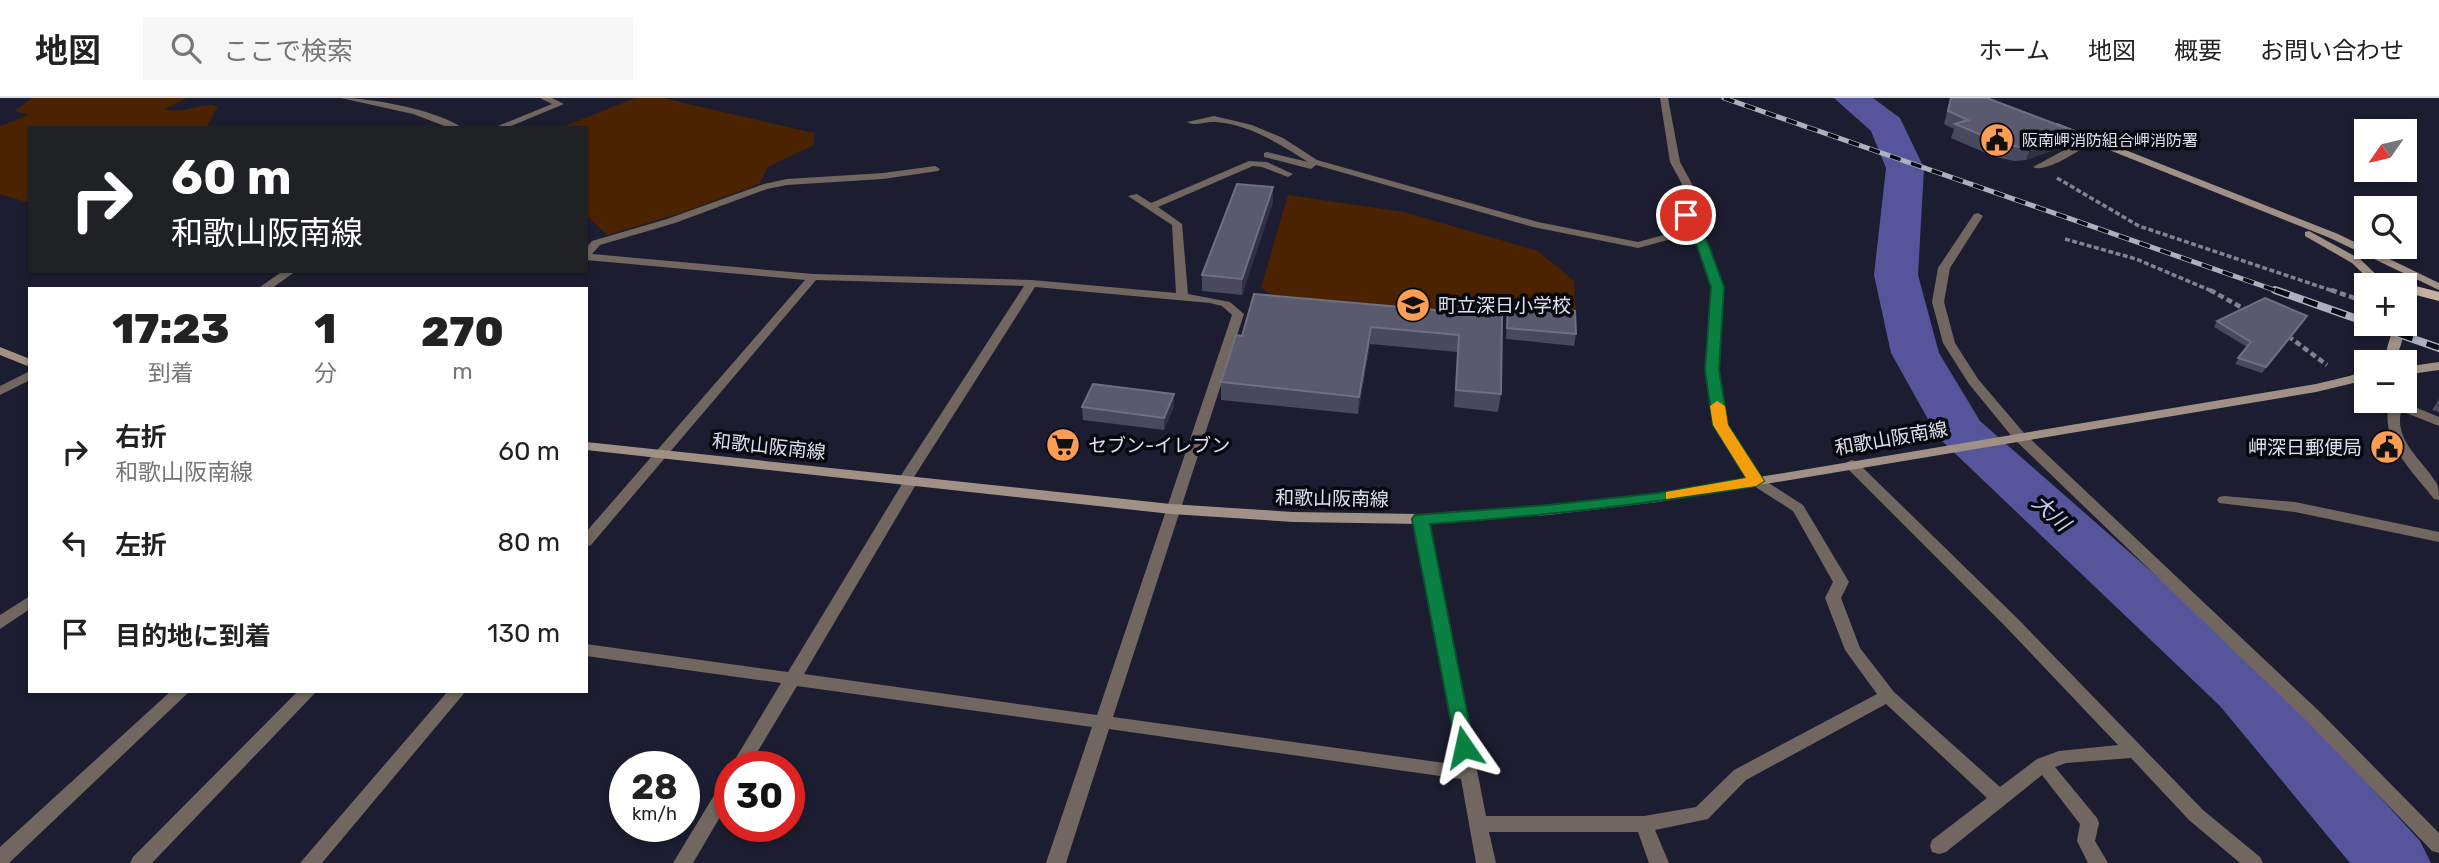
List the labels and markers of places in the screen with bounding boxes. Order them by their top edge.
public building icon: 阪南岬消防組合岬消防署 [1978,121,2016,159]
place label: 阪南岬消防組合岬消防署 [2022,131,2198,150]
pin [1656,185,1716,245]
school or university icon: 町立深日小学校 [1394,286,1432,324]
place label: 町立深日小学校 [1438,294,1571,317]
supermarket icon: セブン-イレブン [1044,426,1082,464]
public building icon: 岬深日郵便局 [2368,428,2406,466]
place label: セブン-イレブン [1088,434,1230,457]
place label: 岬深日郵便局 [2248,436,2362,459]

